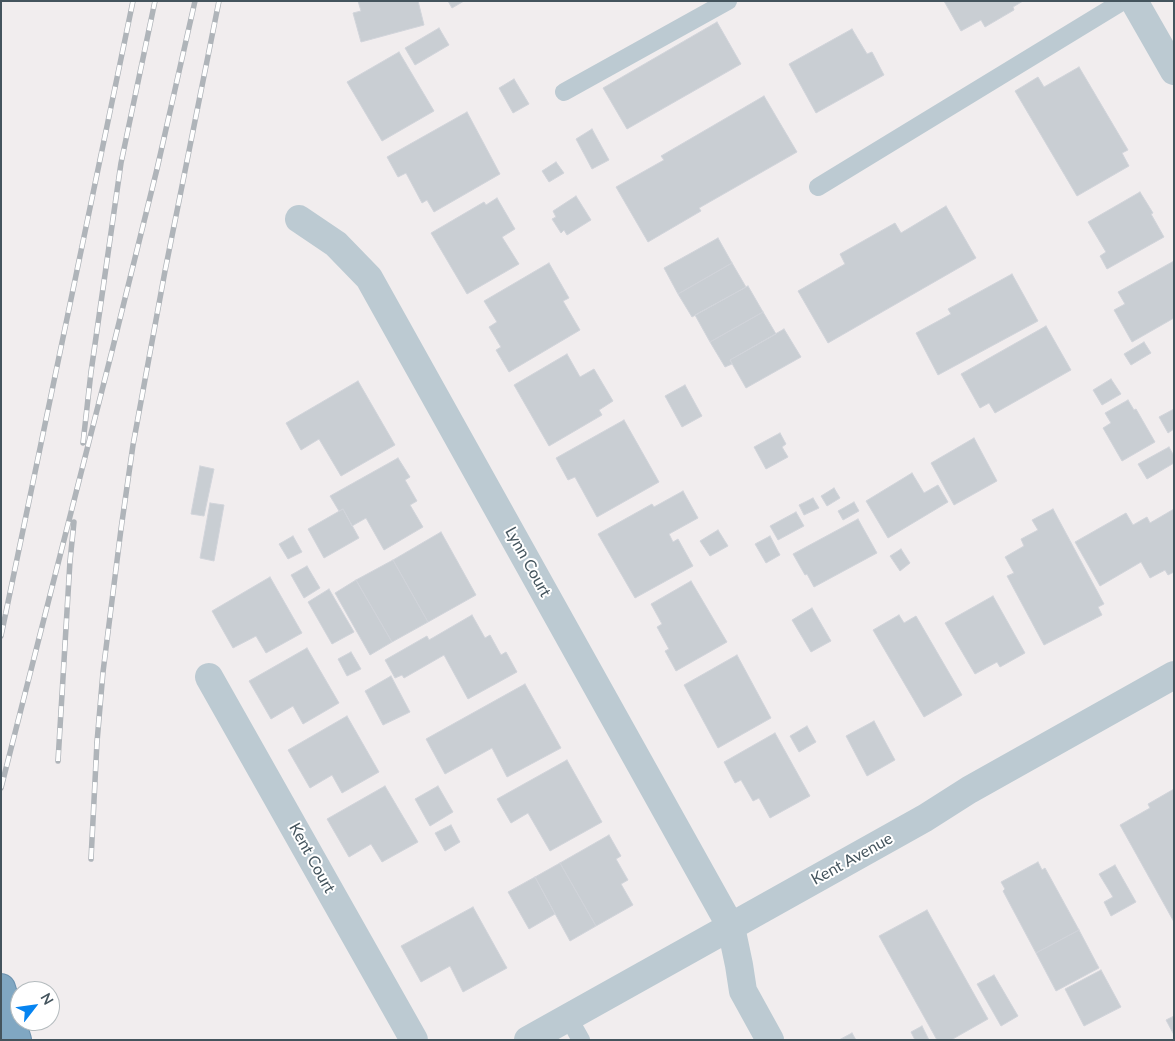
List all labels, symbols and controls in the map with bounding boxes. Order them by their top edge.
street label: Lynn Court [501,524,555,600]
street label: Kent Court [285,820,339,896]
street label: Kent Avenue [808,829,896,889]
north arrow [10,981,60,1031]
text: N [37,990,58,1008]

